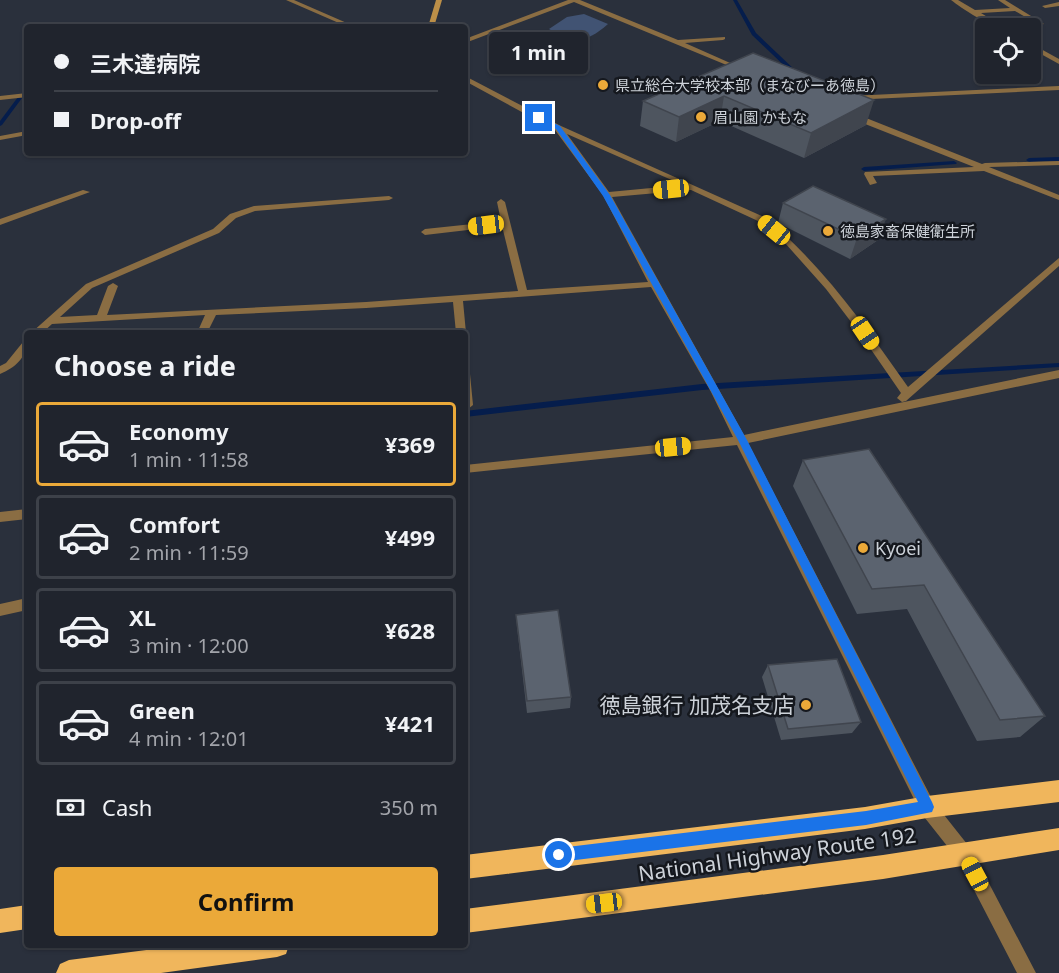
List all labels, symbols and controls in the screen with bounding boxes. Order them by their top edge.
map controls [975,18,1041,84]
button: locate [975,18,1041,84]
callout: 1 min [490,31,588,73]
text: 1 min [511,39,566,66]
text: 三木達病院 [90,48,200,78]
place label: 県立総合大学校本部（まなびーあ徳島） [615,75,885,95]
marker: 県立総合大学校本部（まなびーあ徳島） [596,78,610,92]
route end [525,104,552,131]
text: Drop-off [90,105,181,135]
place label: 眉山園 かもな [713,107,807,127]
marker: 眉山園 かもな [694,110,708,124]
car [652,178,690,200]
car [754,212,794,248]
car [467,214,505,236]
place label: 徳島家畜保健衛生所 [840,221,975,241]
marker: 徳島家畜保健衛生所 [821,224,835,238]
car [847,313,883,353]
text: Choose a ride [54,347,236,384]
text: Economy [129,416,228,446]
icon: car [57,417,111,471]
text: ¥369 [385,429,435,459]
car [654,436,692,458]
text: 1 min · 11:58 [129,446,249,473]
text: Comfort [129,509,220,539]
icon: car [57,510,111,564]
text: ¥499 [385,522,435,552]
place label: Kyoei [875,536,921,560]
text: 2 min · 11:59 [129,539,249,566]
marker: Kyoei [856,541,870,555]
text: XL [129,602,156,632]
icon: car [57,603,111,657]
text: ¥628 [385,615,435,645]
text: 3 min · 12:00 [129,632,249,659]
place label: 徳島銀行 加茂名支店 [600,691,794,719]
text: Green [129,695,195,725]
icon: car [57,696,111,750]
marker: 徳島銀行 加茂名支店 [799,698,813,712]
text: ¥421 [385,708,435,738]
text: 4 min · 12:01 [129,725,249,752]
icon: cash [54,791,87,824]
text: Cash [102,792,152,822]
text: 350 m [380,794,438,821]
street label: National Highway Route 192 [636,821,918,887]
route start [545,841,572,868]
car [959,854,991,894]
button: Confirm [54,867,438,936]
car [585,892,623,914]

